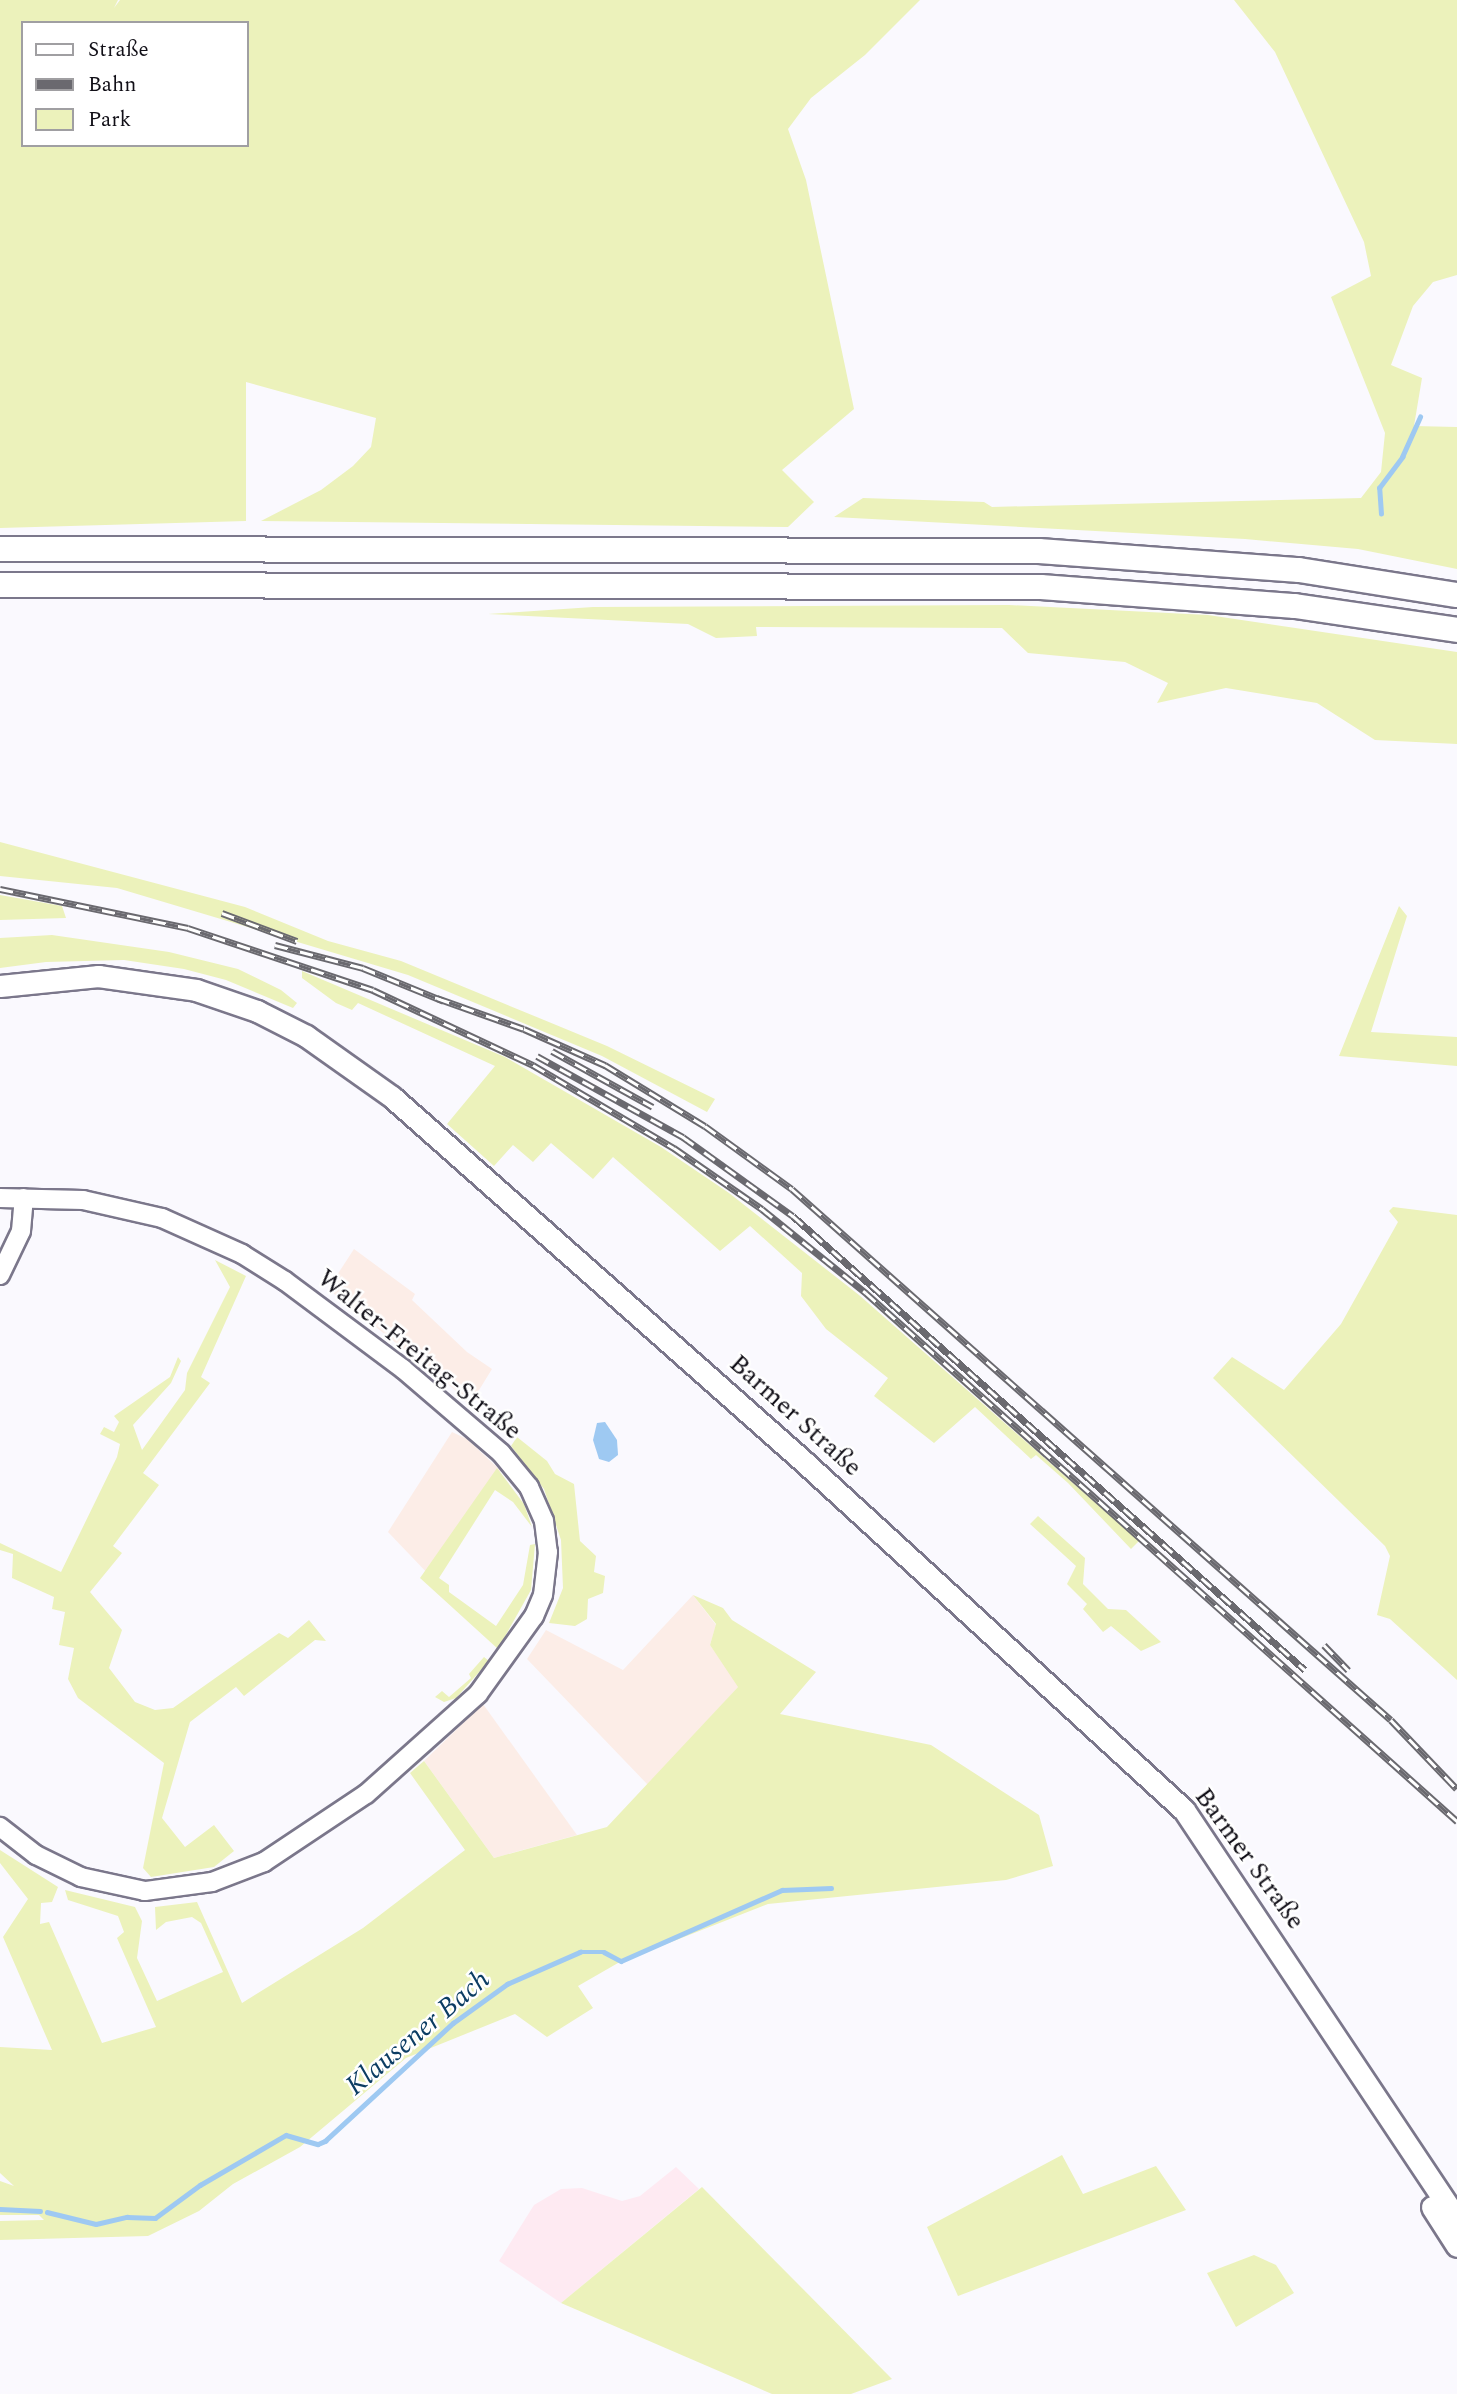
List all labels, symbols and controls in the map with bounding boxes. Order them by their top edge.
legend [21,21,248,147]
text: Straße [88,34,149,66]
text: Bahn [88,69,136,101]
text: Park [88,104,131,136]
street label: Walter-Freitag-Straße [311,1263,527,1447]
street label: Barmer Straße [723,1349,867,1483]
street label: Barmer Straße [1187,1782,1311,1936]
water label: Klausener Bach [339,1963,497,2103]

